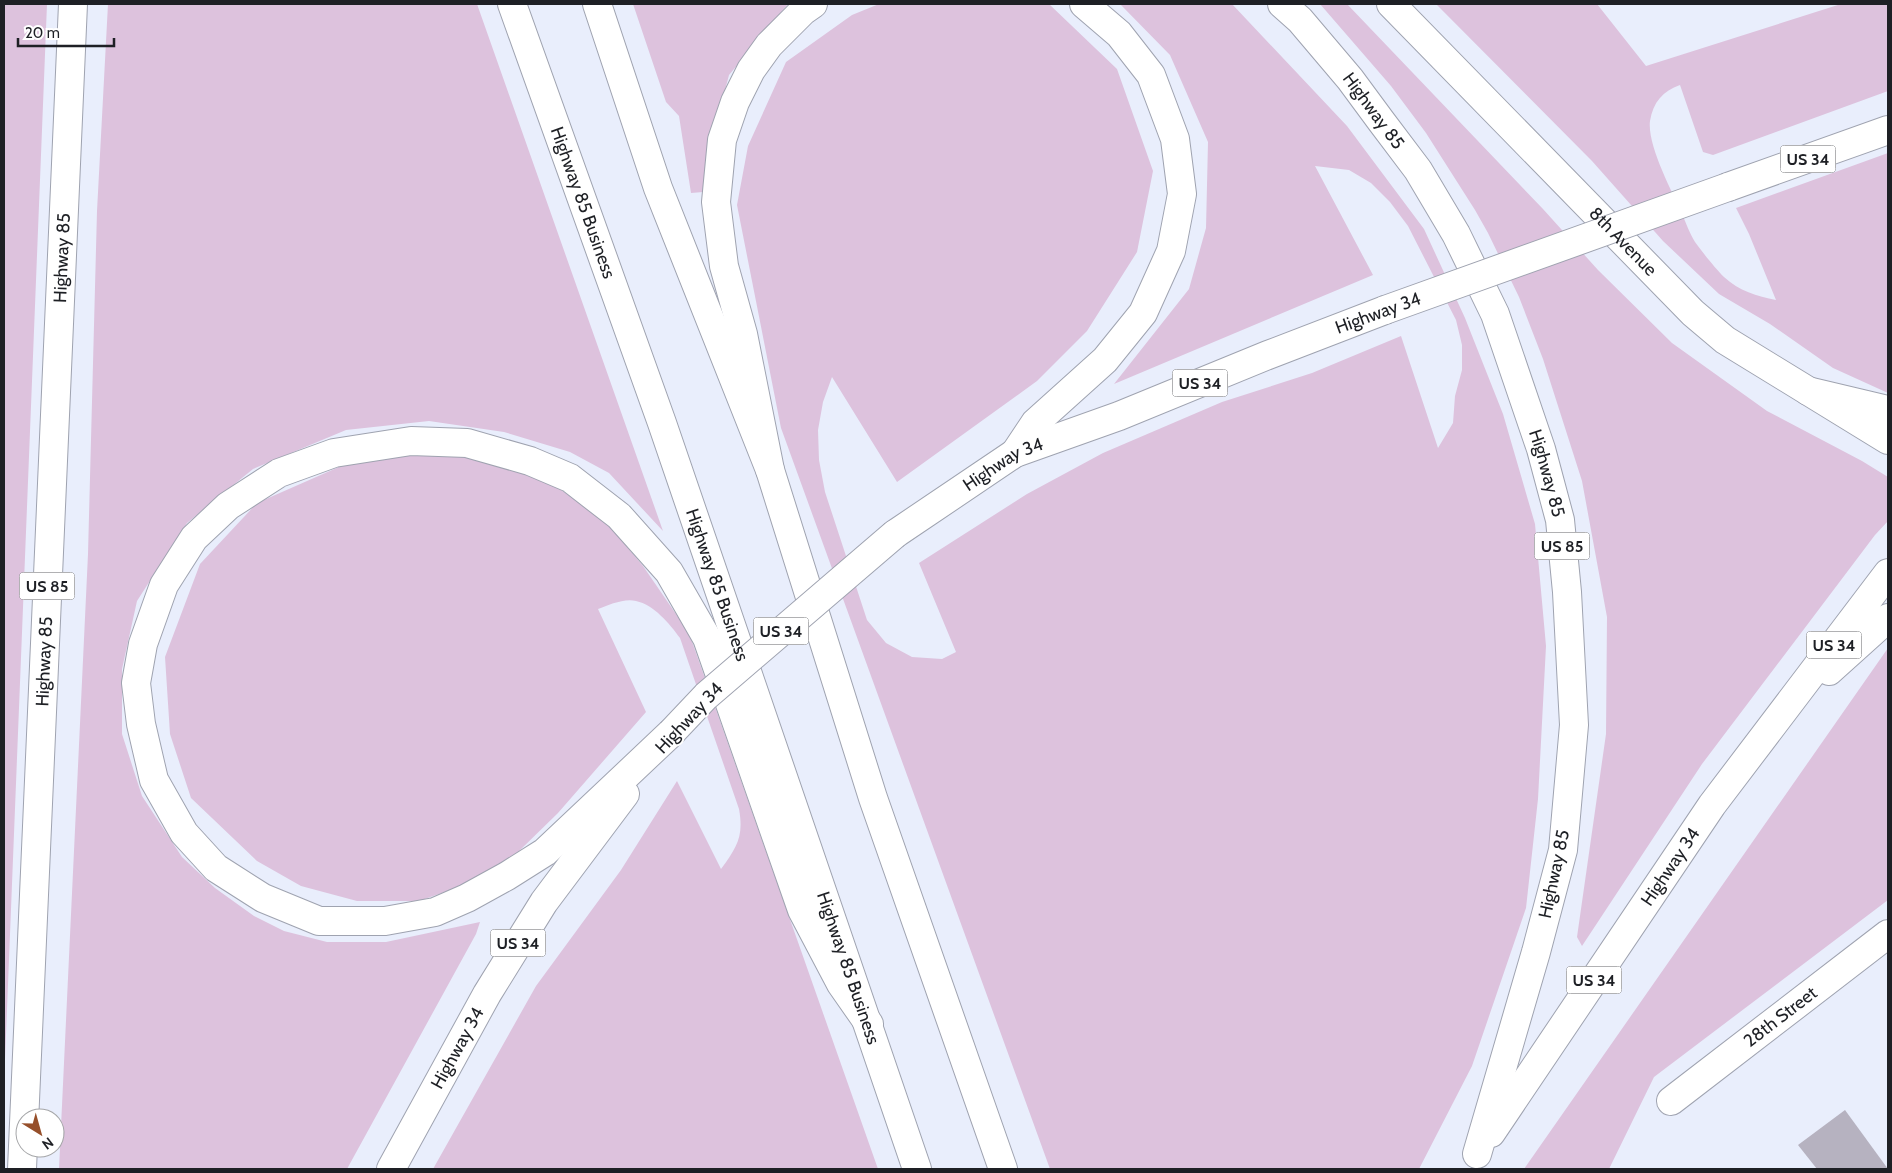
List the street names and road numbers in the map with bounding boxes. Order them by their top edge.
street label: Highway 85 [1338,68,1409,153]
street label: Highway 85 Business [546,124,620,282]
road number: US 34 [1780,146,1836,172]
street label: 8th Avenue [1584,202,1662,281]
street label: Highway 85 [49,212,75,303]
street label: Highway 34 [1332,287,1424,339]
road number: US 34 [1172,369,1228,396]
street label: Highway 85 [1524,426,1570,519]
street label: Highway 34 [959,433,1046,496]
street label: Highway 85 Business [681,506,754,664]
road number: US 85 [1534,532,1590,560]
road number: US 85 [20,572,74,600]
street label: Highway 85 [31,616,57,707]
road number: US 34 [754,618,808,644]
road number: US 34 [1806,632,1862,658]
street label: Highway 34 [650,678,728,758]
street label: Highway 34 [1636,824,1705,910]
street label: Highway 85 [1534,828,1574,920]
street label: Highway 85 Business [812,889,885,1047]
road number: US 34 [490,930,546,956]
road number: US 34 [1566,966,1622,994]
street label: 28th Street [1739,982,1821,1052]
street label: Highway 34 [426,1003,489,1093]

